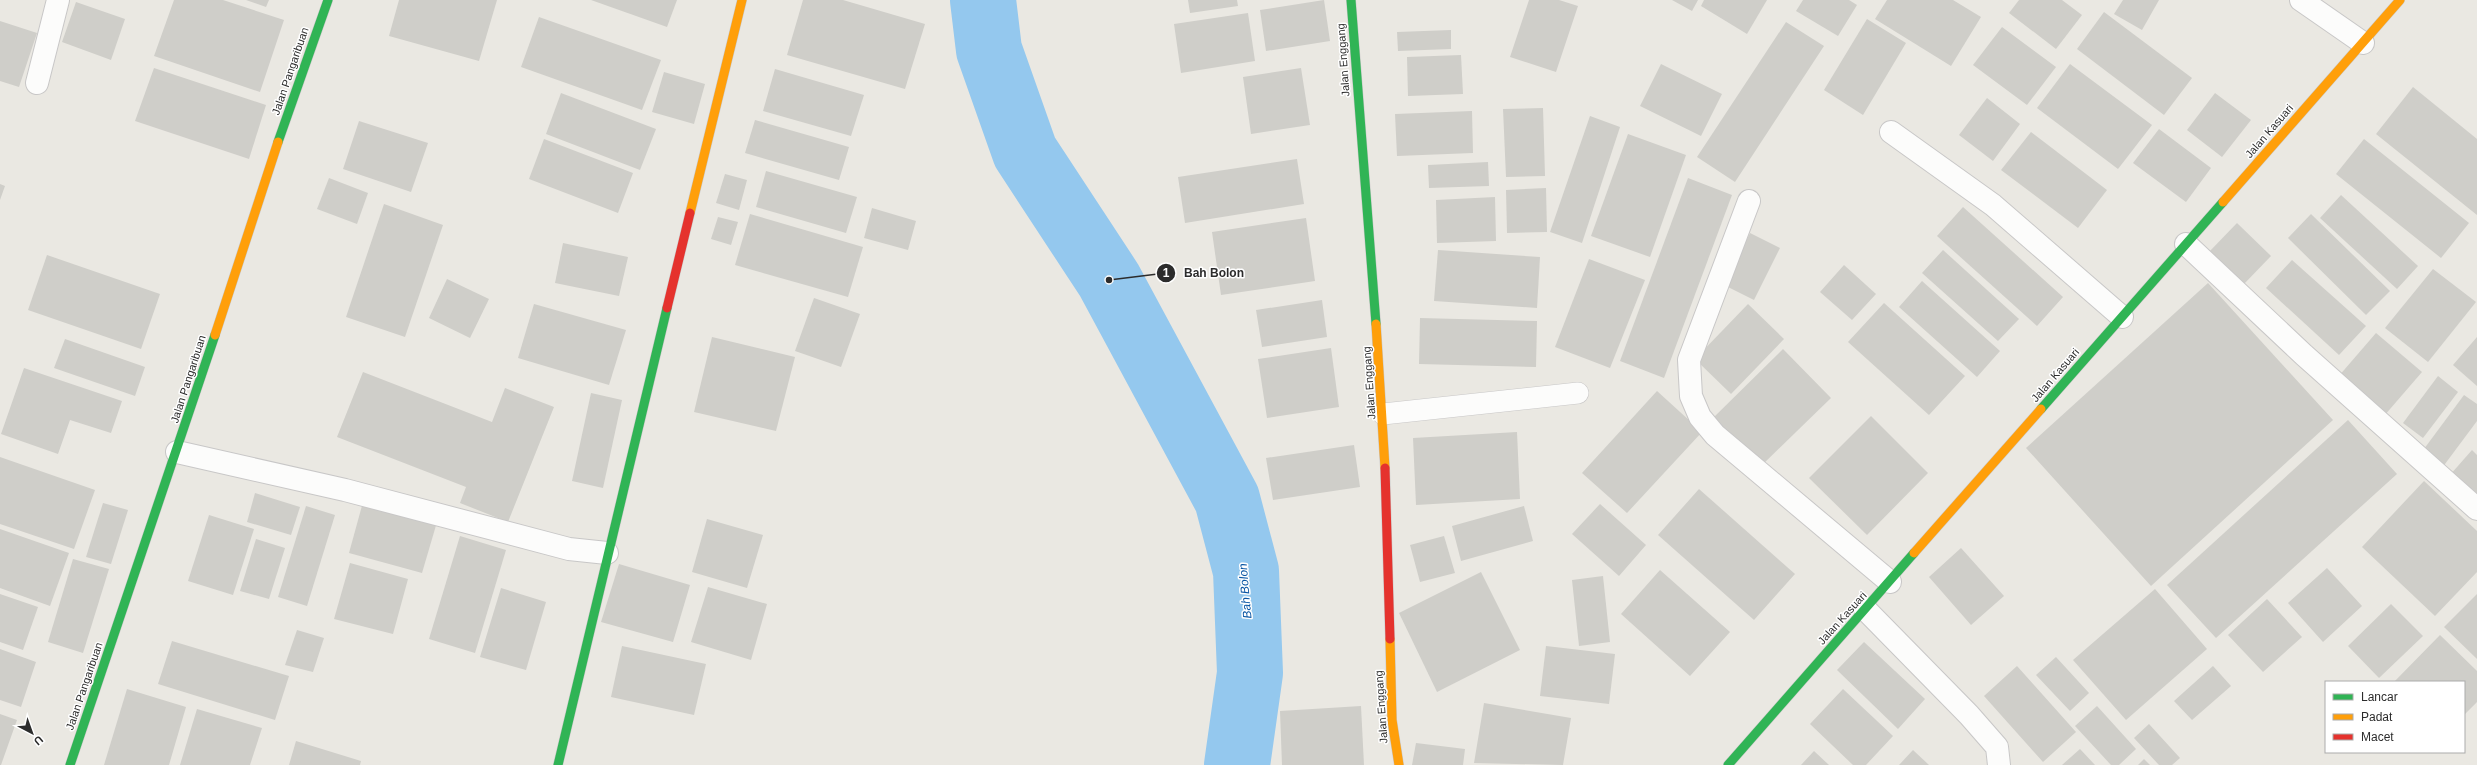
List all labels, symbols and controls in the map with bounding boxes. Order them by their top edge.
street label: Jalan Enggang [1334,23,1352,97]
street label: Jalan Pangaribuan [269,26,311,116]
street label: Jalan Kasuari [2243,102,2295,160]
callout: Bah Bolon [1156,261,1252,285]
text: 1 [1163,266,1170,280]
text: Bah Bolon [1184,266,1244,280]
street label: Jalan Pangaribuan [168,334,208,424]
street label: Jalan Enggang [1360,346,1378,420]
street label: Jalan Kasuari [2029,346,2081,404]
water label: Bah Bolon [1236,562,1254,619]
street label: Jalan Kasuari [1815,589,1869,647]
street label: Jalan Pangaribuan [63,641,105,731]
street label: Jalan Enggang [1372,670,1390,744]
legend [2325,681,2465,753]
text: Lancar [2361,690,2398,704]
text: Padat [2361,710,2393,724]
north arrow [12,713,52,753]
text: Macet [2361,730,2394,744]
text: U [32,733,45,748]

